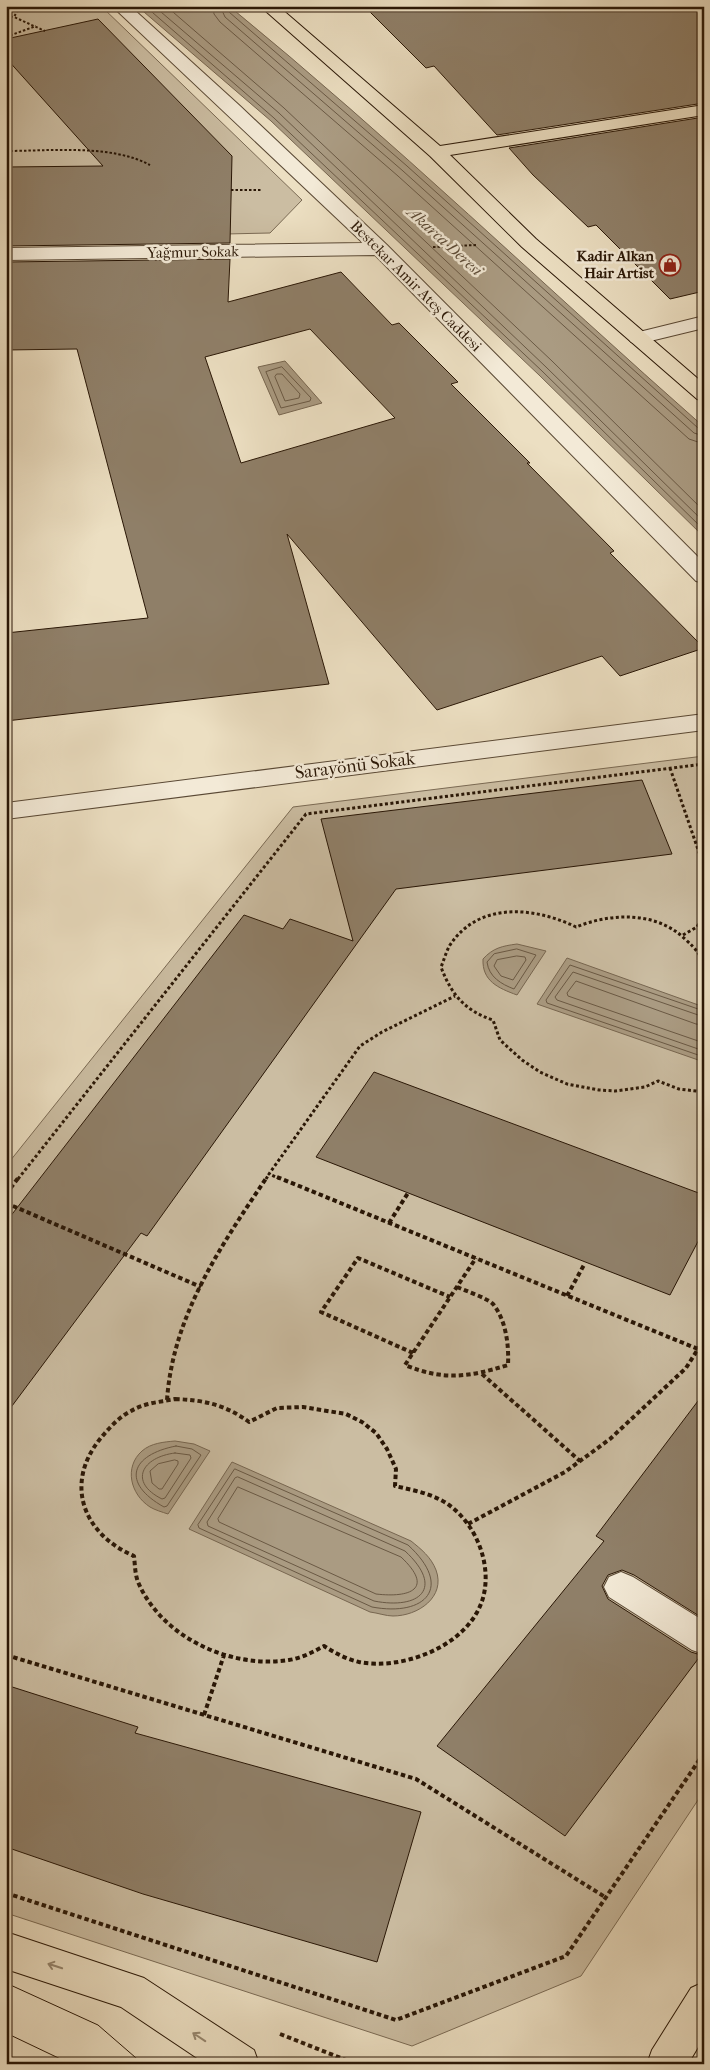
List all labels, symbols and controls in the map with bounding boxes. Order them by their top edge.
water label: Akarca Deresi [402,201,487,281]
street label: Bestekar Amir Ateş Caddesi [347,217,486,356]
street label: Yağmur Sokak [146,242,239,262]
place label: Kadir Alkan Hair Artist [577,247,655,282]
shop icon: Kadir Alkan Hair Artist [658,253,682,277]
street label: Sarayönü Sokak [294,748,417,784]
one-way arrow [47,1960,63,1970]
one-way arrow [193,2032,207,2042]

